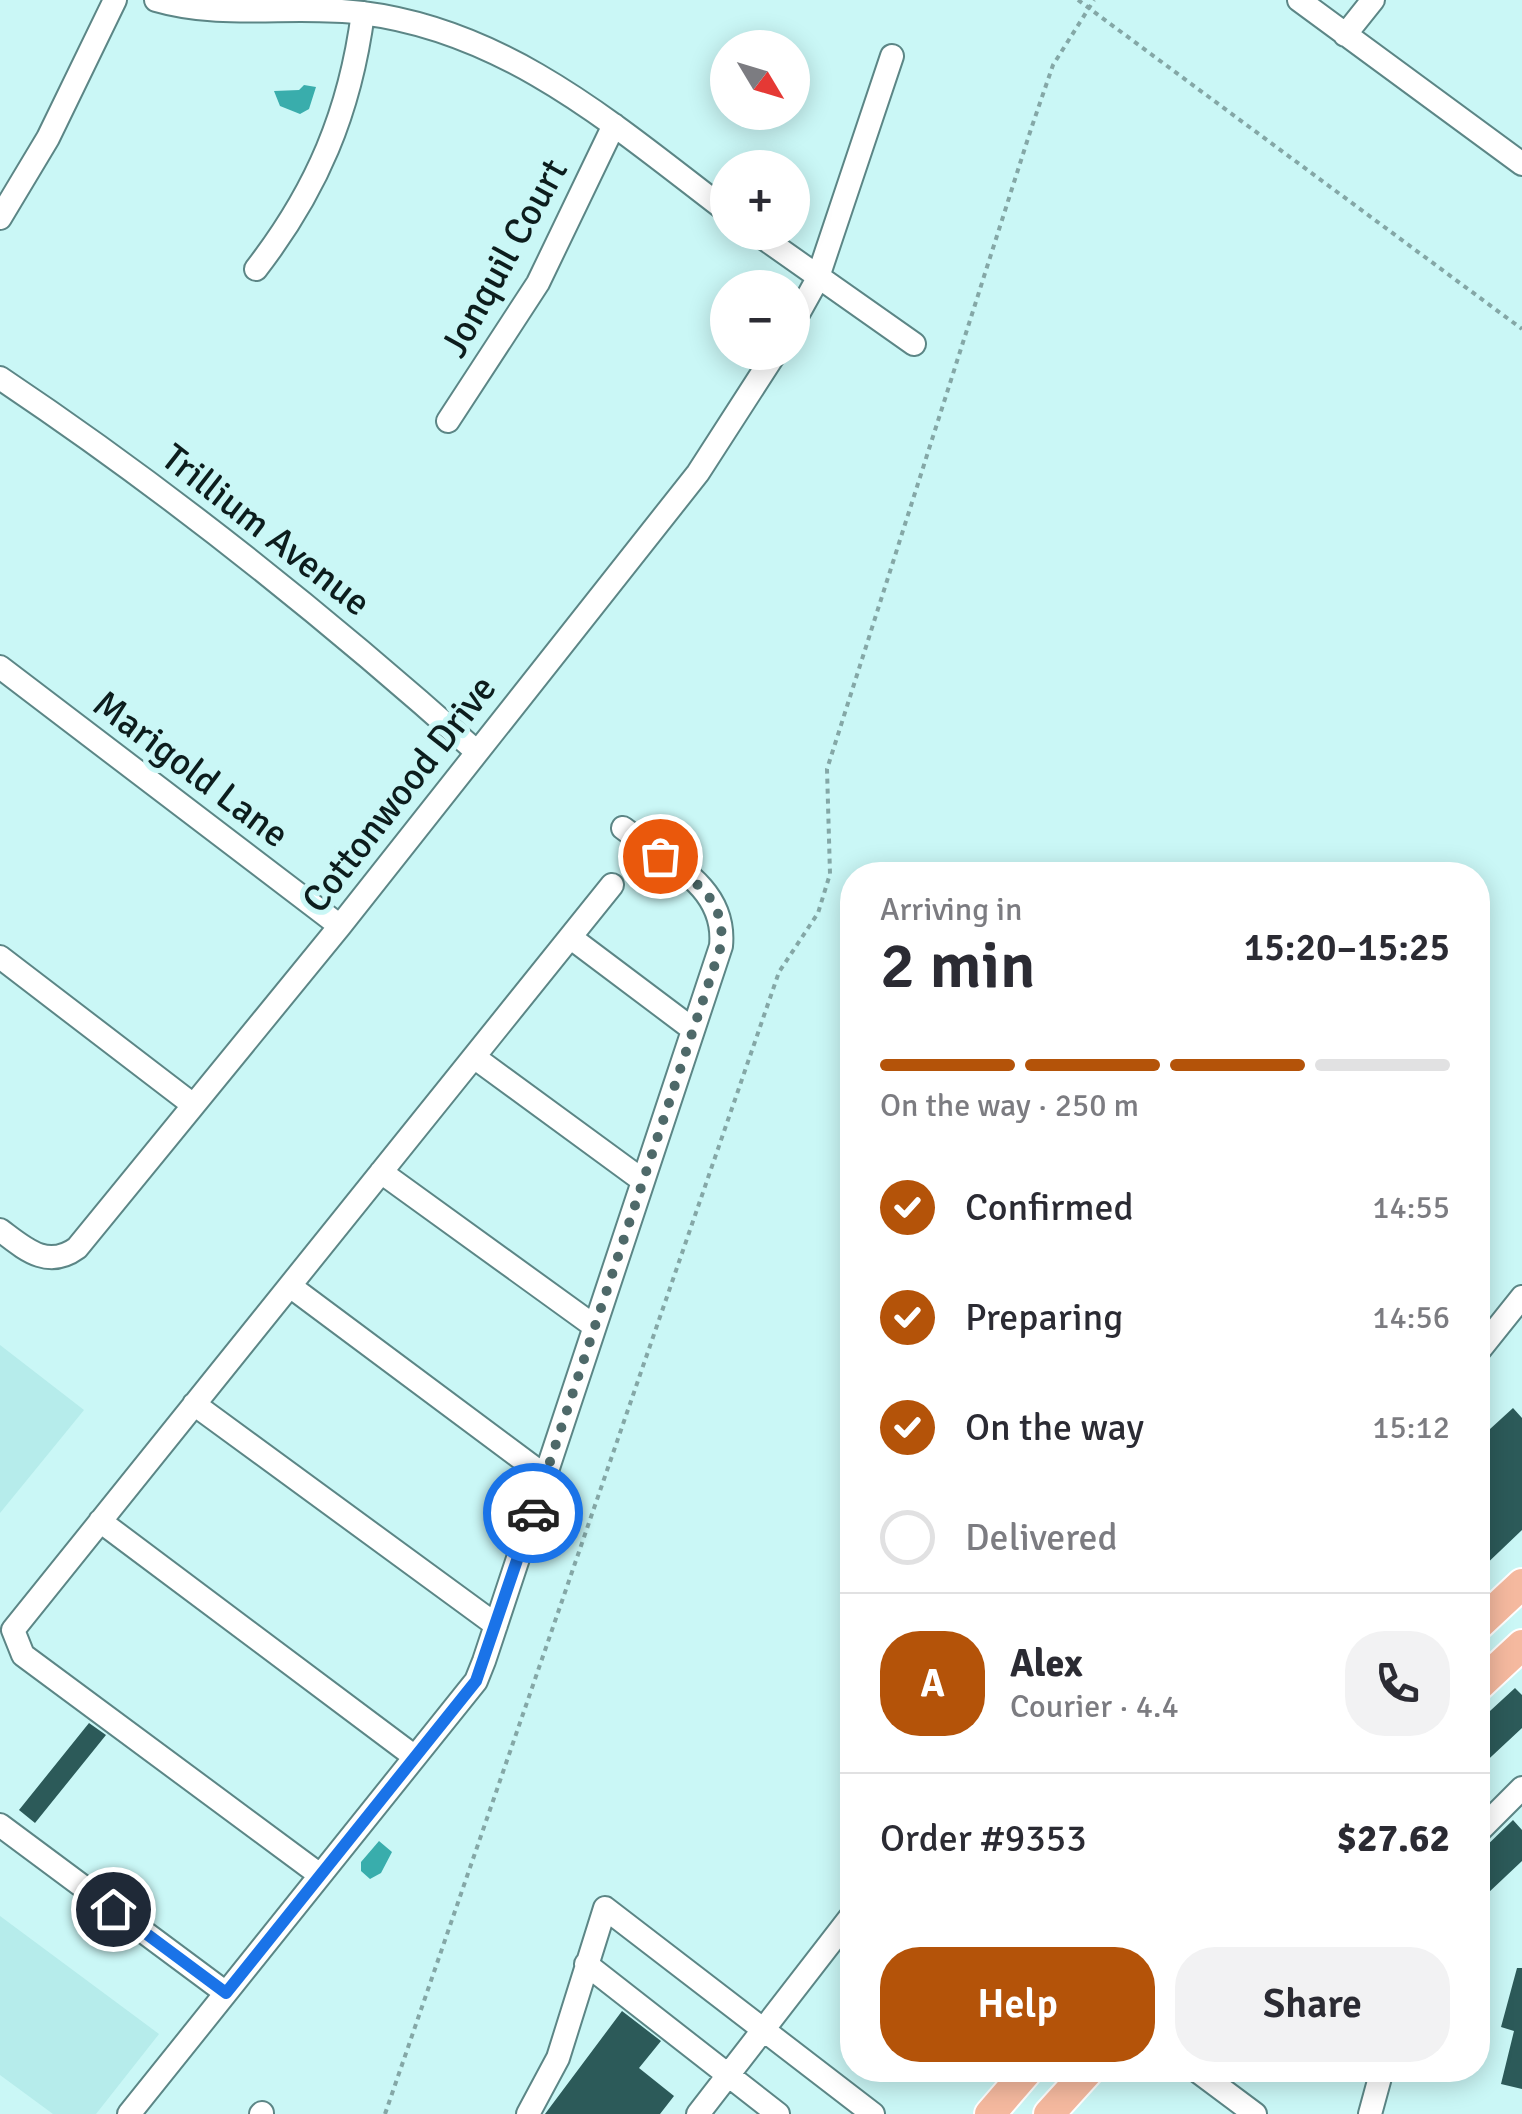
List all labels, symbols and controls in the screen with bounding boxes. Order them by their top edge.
north arrow [710,30,810,130]
map controls [710,30,810,370]
button: + [710,150,810,250]
street label: Jonquil Court [430,151,578,365]
button: − [710,270,810,370]
street label: Trillium Avenue [152,434,380,626]
street label: Cottonwood Drive [292,666,506,922]
street label: Marigold Lane [84,680,298,858]
pin [618,814,703,899]
icon: bag [633,829,688,884]
text: Arriving in [880,890,1022,929]
text: 15:20–15:25 [1244,924,1450,971]
text: 2 min [880,926,1036,1006]
text: On the way · 250 m [880,1086,1139,1125]
icon: check [880,1180,935,1235]
text: Confirmed [965,1184,1134,1231]
text: 14:55 [1372,1188,1450,1227]
icon: check [880,1290,935,1345]
text: Preparing [965,1294,1123,1341]
text: 14:56 [1372,1298,1450,1337]
icon: check [880,1400,935,1455]
text: On the way [965,1404,1144,1451]
text: 15:12 [1372,1408,1450,1447]
courier [483,1463,583,1563]
icon: car [506,1486,561,1541]
text: Delivered [965,1514,1118,1561]
button: phone [1345,1631,1450,1736]
text: Alex [1010,1640,1083,1687]
text: A [920,1660,945,1707]
text: Courier · 4.4 [1010,1687,1179,1726]
text: Order #9353 [880,1815,1087,1862]
text: $27.62 [1337,1815,1450,1862]
pin [71,1867,156,1952]
icon: home [86,1882,141,1937]
button: Help [880,1947,1155,2062]
button: Share [1175,1947,1450,2062]

